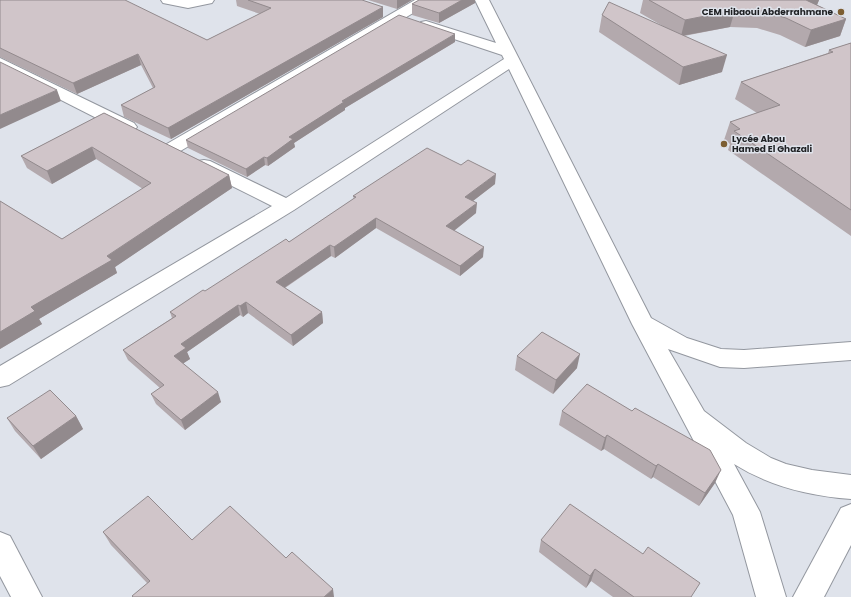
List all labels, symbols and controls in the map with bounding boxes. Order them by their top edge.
place label: CEM Hibaoui Abderrahmane [702,6,833,18]
marker: CEM Hibaoui Abderrahmane [836,7,846,17]
place label: Lycée Abou Hamed El Ghazali [732,133,812,155]
marker: Lycée Abou Hamed El Ghazali [719,139,729,149]

